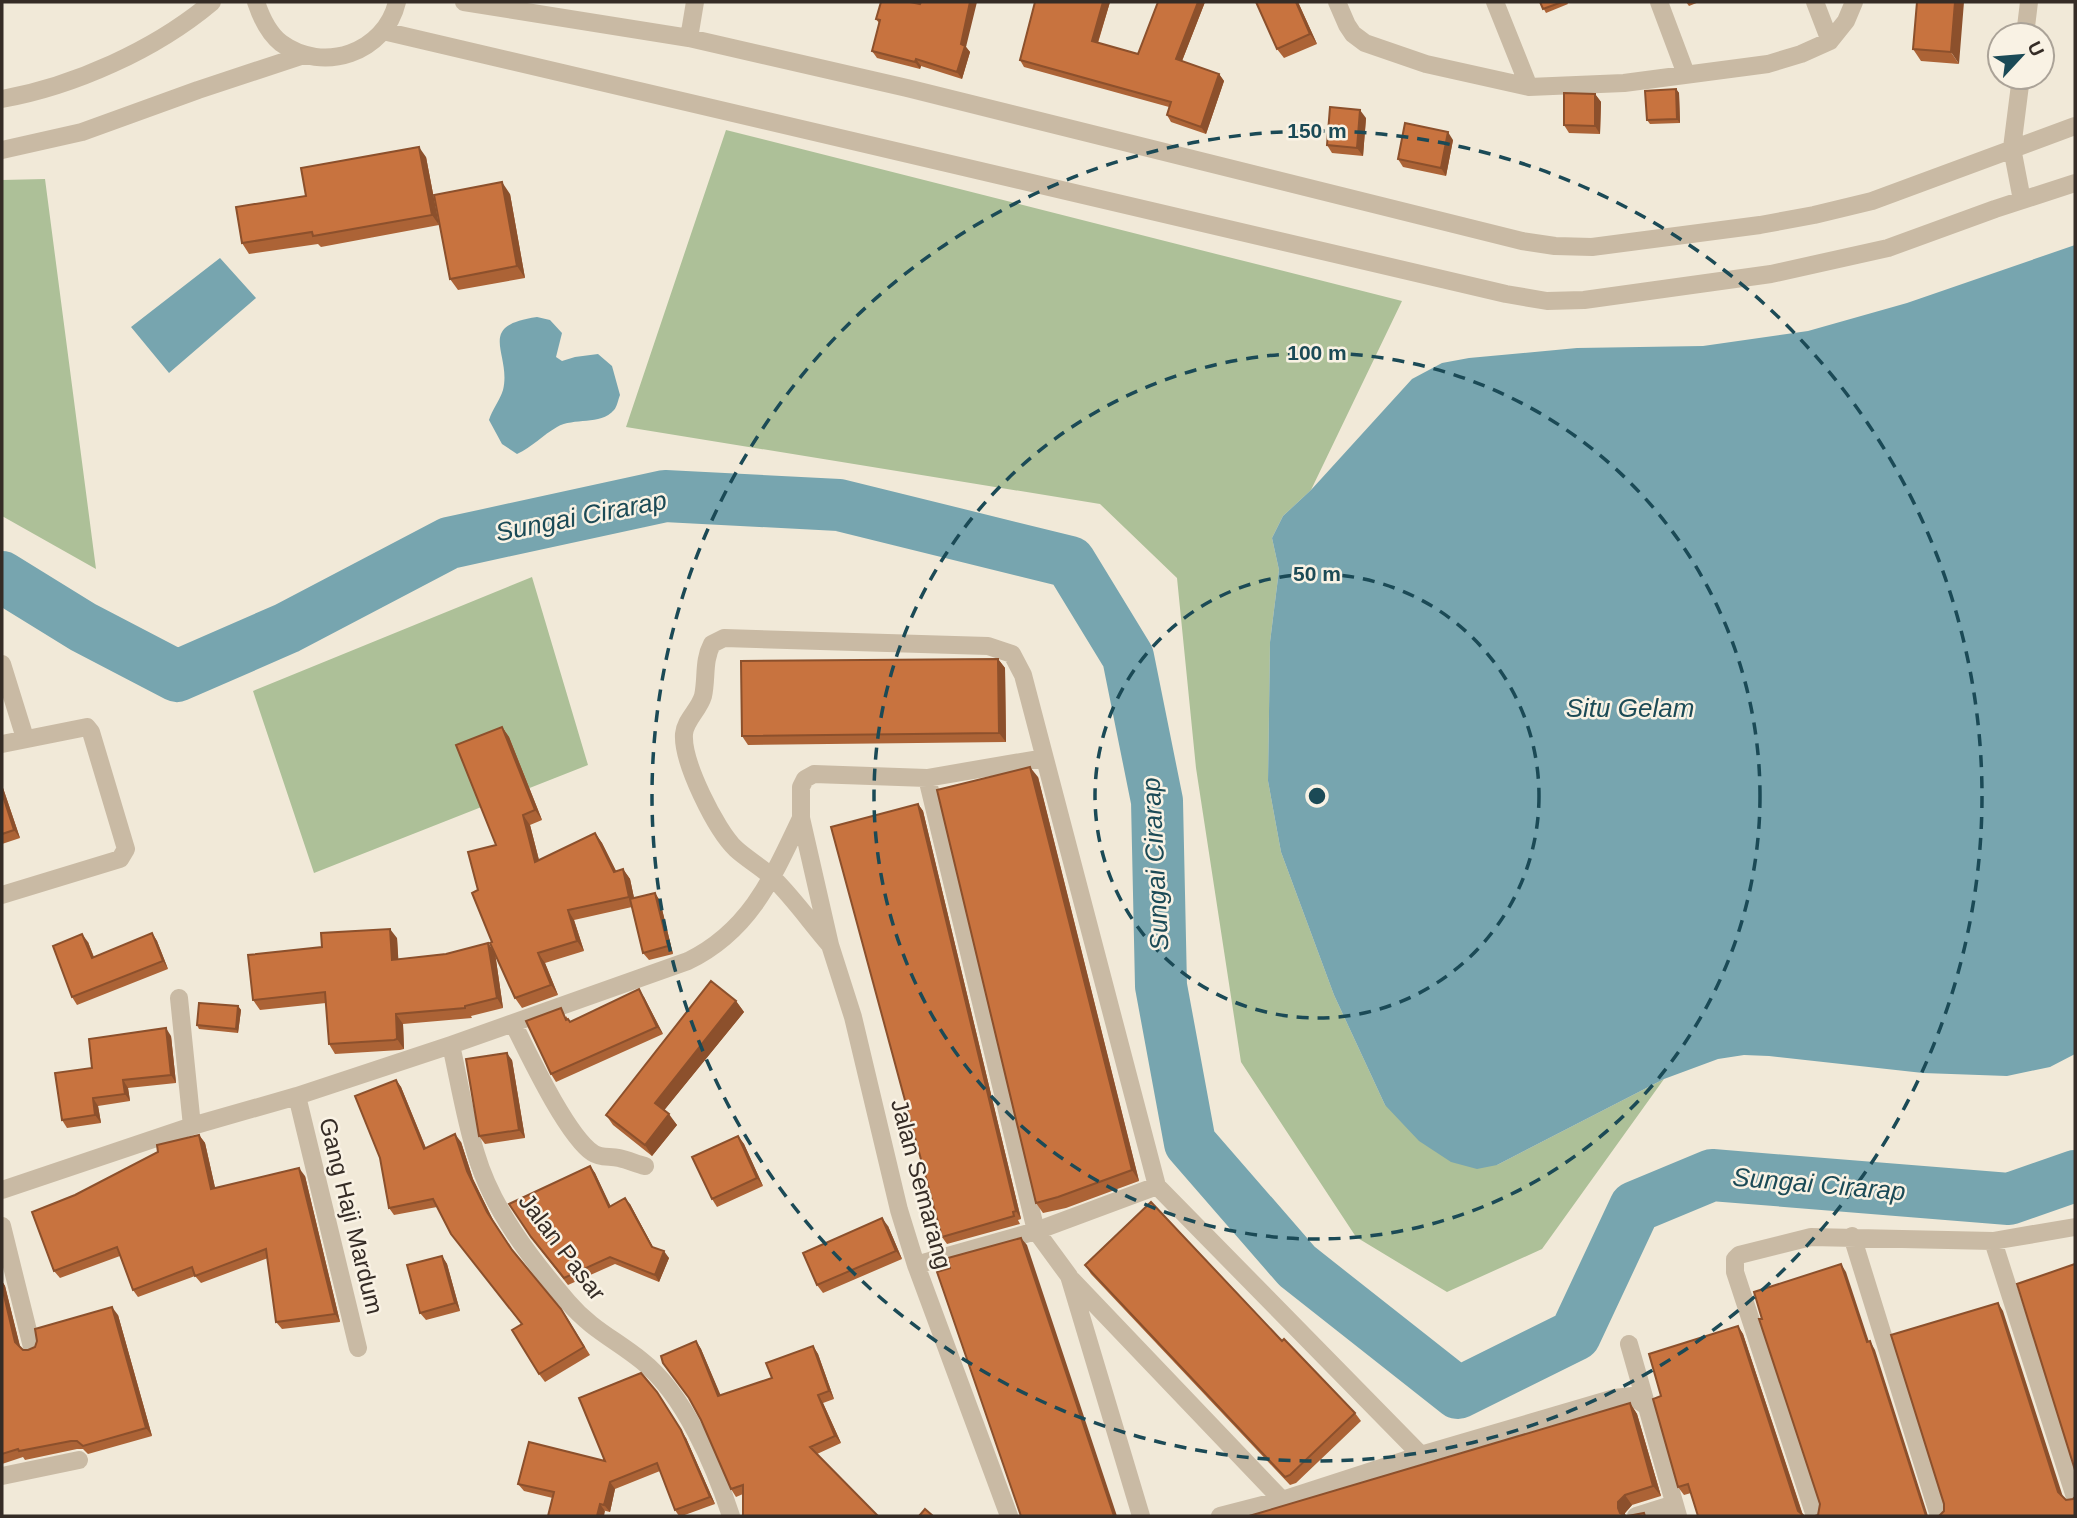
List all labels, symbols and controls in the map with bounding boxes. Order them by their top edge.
north arrow [1986,21,2056,91]
text: U [2023,38,2048,60]
text: 150 m [1287,119,1347,142]
text: 100 m [1287,341,1347,364]
water label: Sungai Cirarap [493,485,669,547]
text: 50 m [1293,562,1341,585]
water label: Situ Gelam [1566,693,1694,723]
water label: Sungai Cirarap [1135,777,1175,951]
centre of rings [1305,784,1329,808]
street label: Jalan Semarang [886,1096,957,1272]
street label: Gang Haji Mardum [314,1115,389,1317]
water label: Sungai Cirarap [1731,1161,1907,1207]
street label: Jalan Pasar [513,1188,611,1305]

